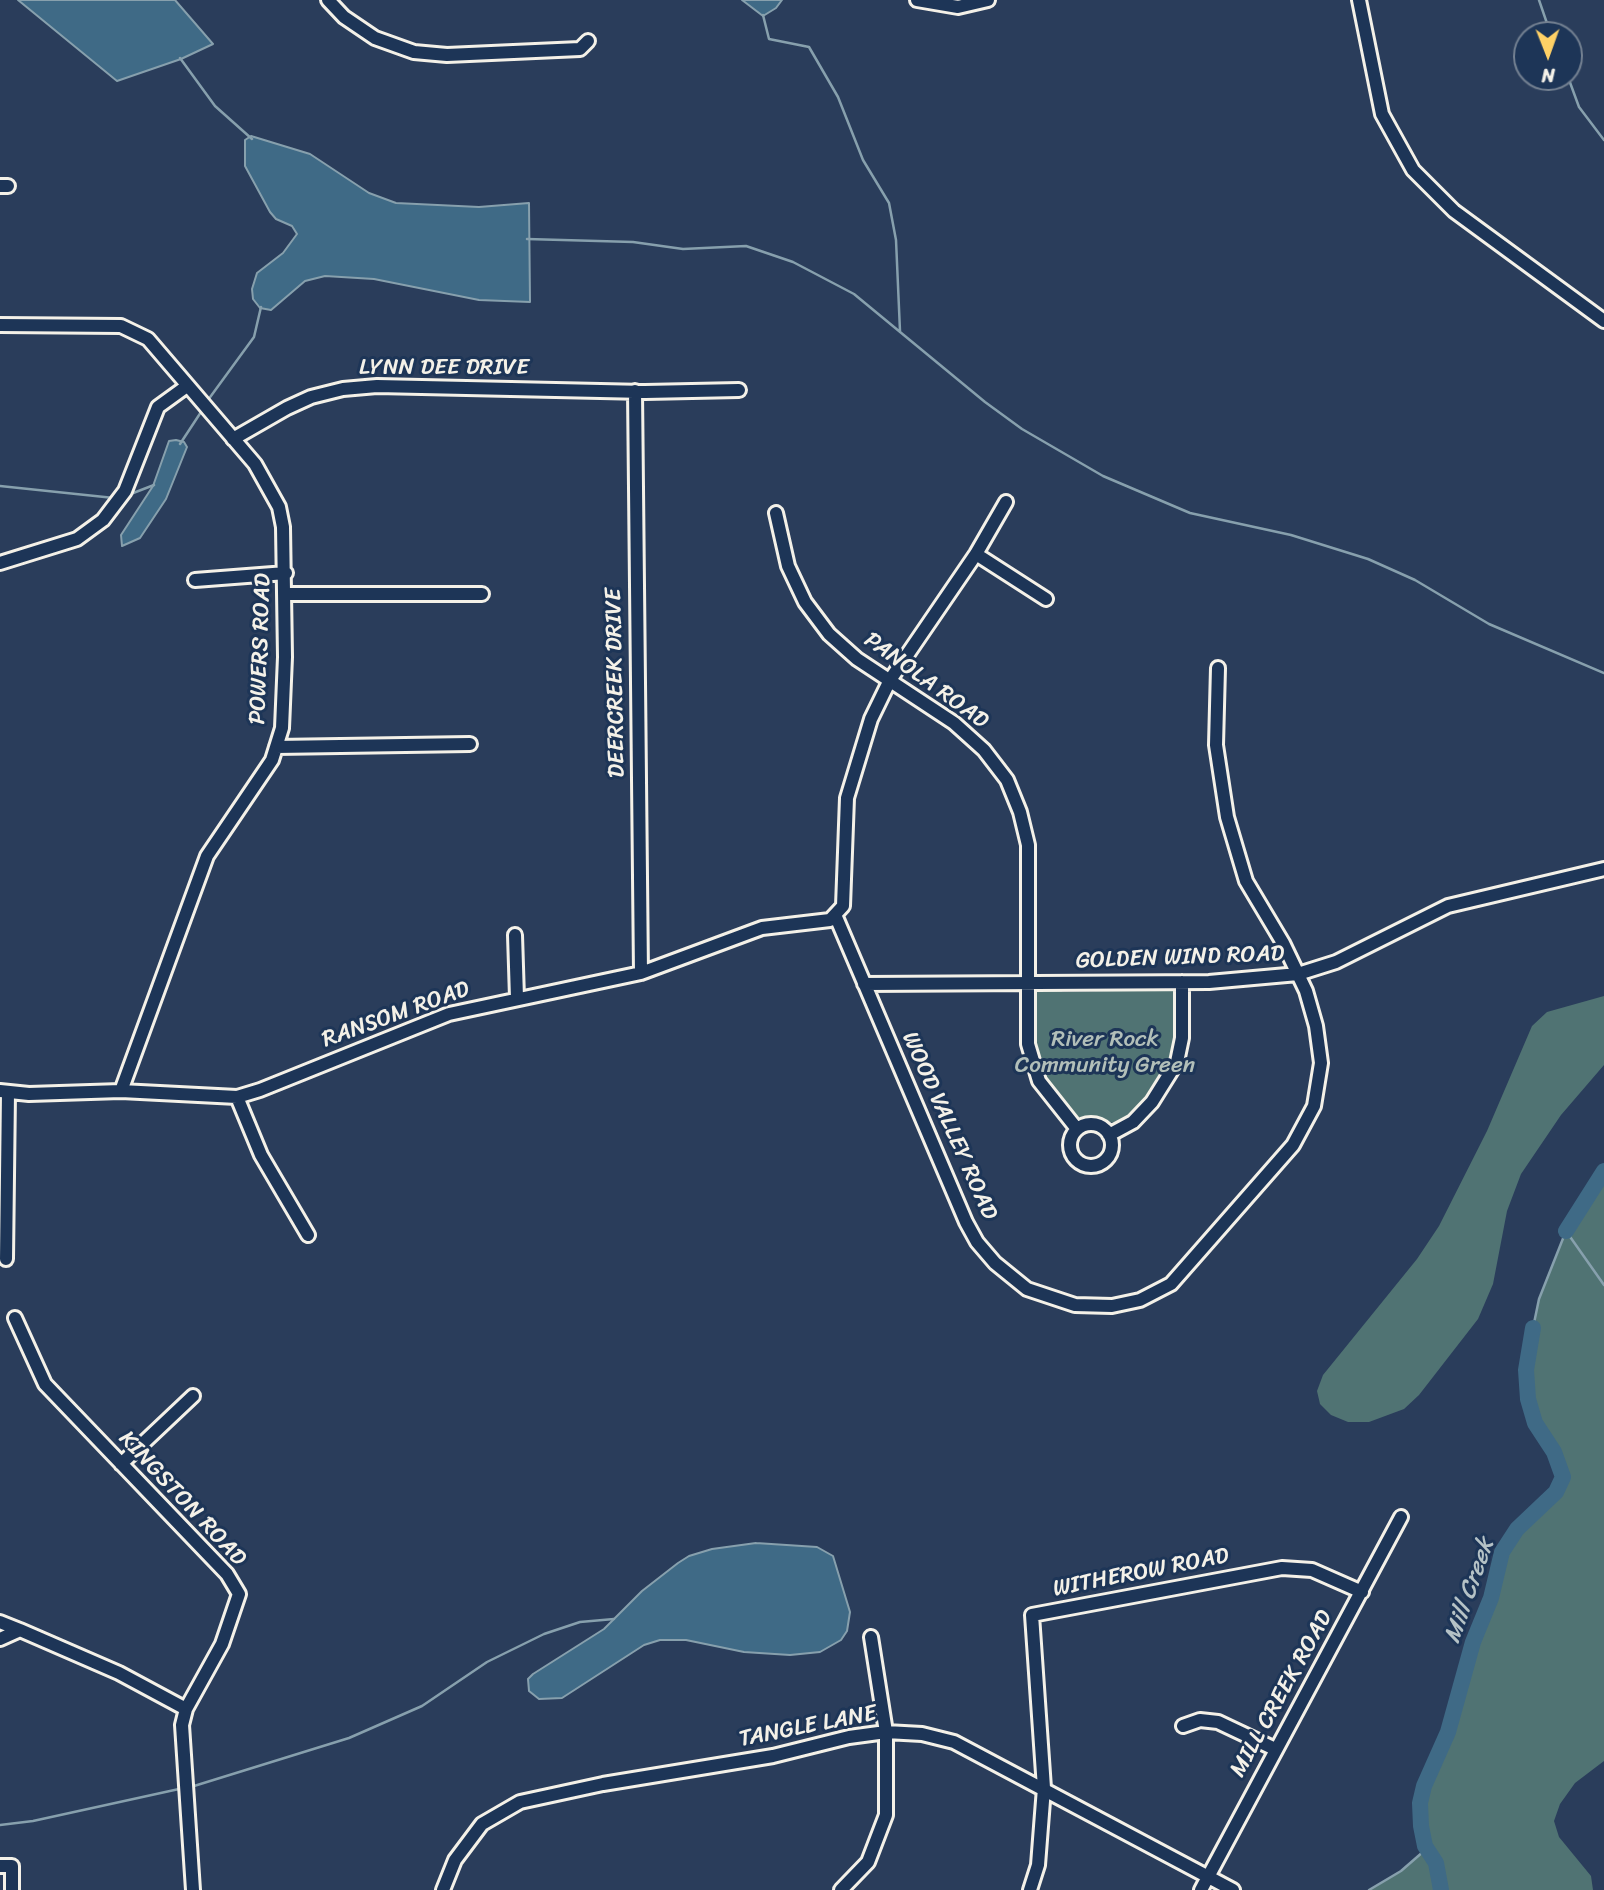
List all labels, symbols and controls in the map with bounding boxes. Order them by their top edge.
north arrow [1513,21,1583,91]
text: N [1541,59,1555,92]
street label: LYNN DEE DRIVE [359,354,529,382]
street label: POWERS ROAD [245,573,277,725]
street label: DEERCREEK DRIVE [601,588,631,778]
street label: PANOLA ROAD [858,627,994,735]
street label: GOLDEN WIND ROAD [1075,941,1285,975]
street label: RANSOM ROAD [319,976,473,1054]
park label: River Rock Community Green [1015,1026,1195,1080]
street label: WOOD VALLEY ROAD [895,1028,1003,1224]
street label: KINGSTON ROAD [112,1426,252,1572]
water label: Mill Creek [1439,1535,1501,1647]
street label: WITHEROW ROAD [1051,1542,1231,1604]
street label: MILL CREEK ROAD [1225,1606,1339,1782]
street label: TANGLE LANE [737,1700,879,1754]

